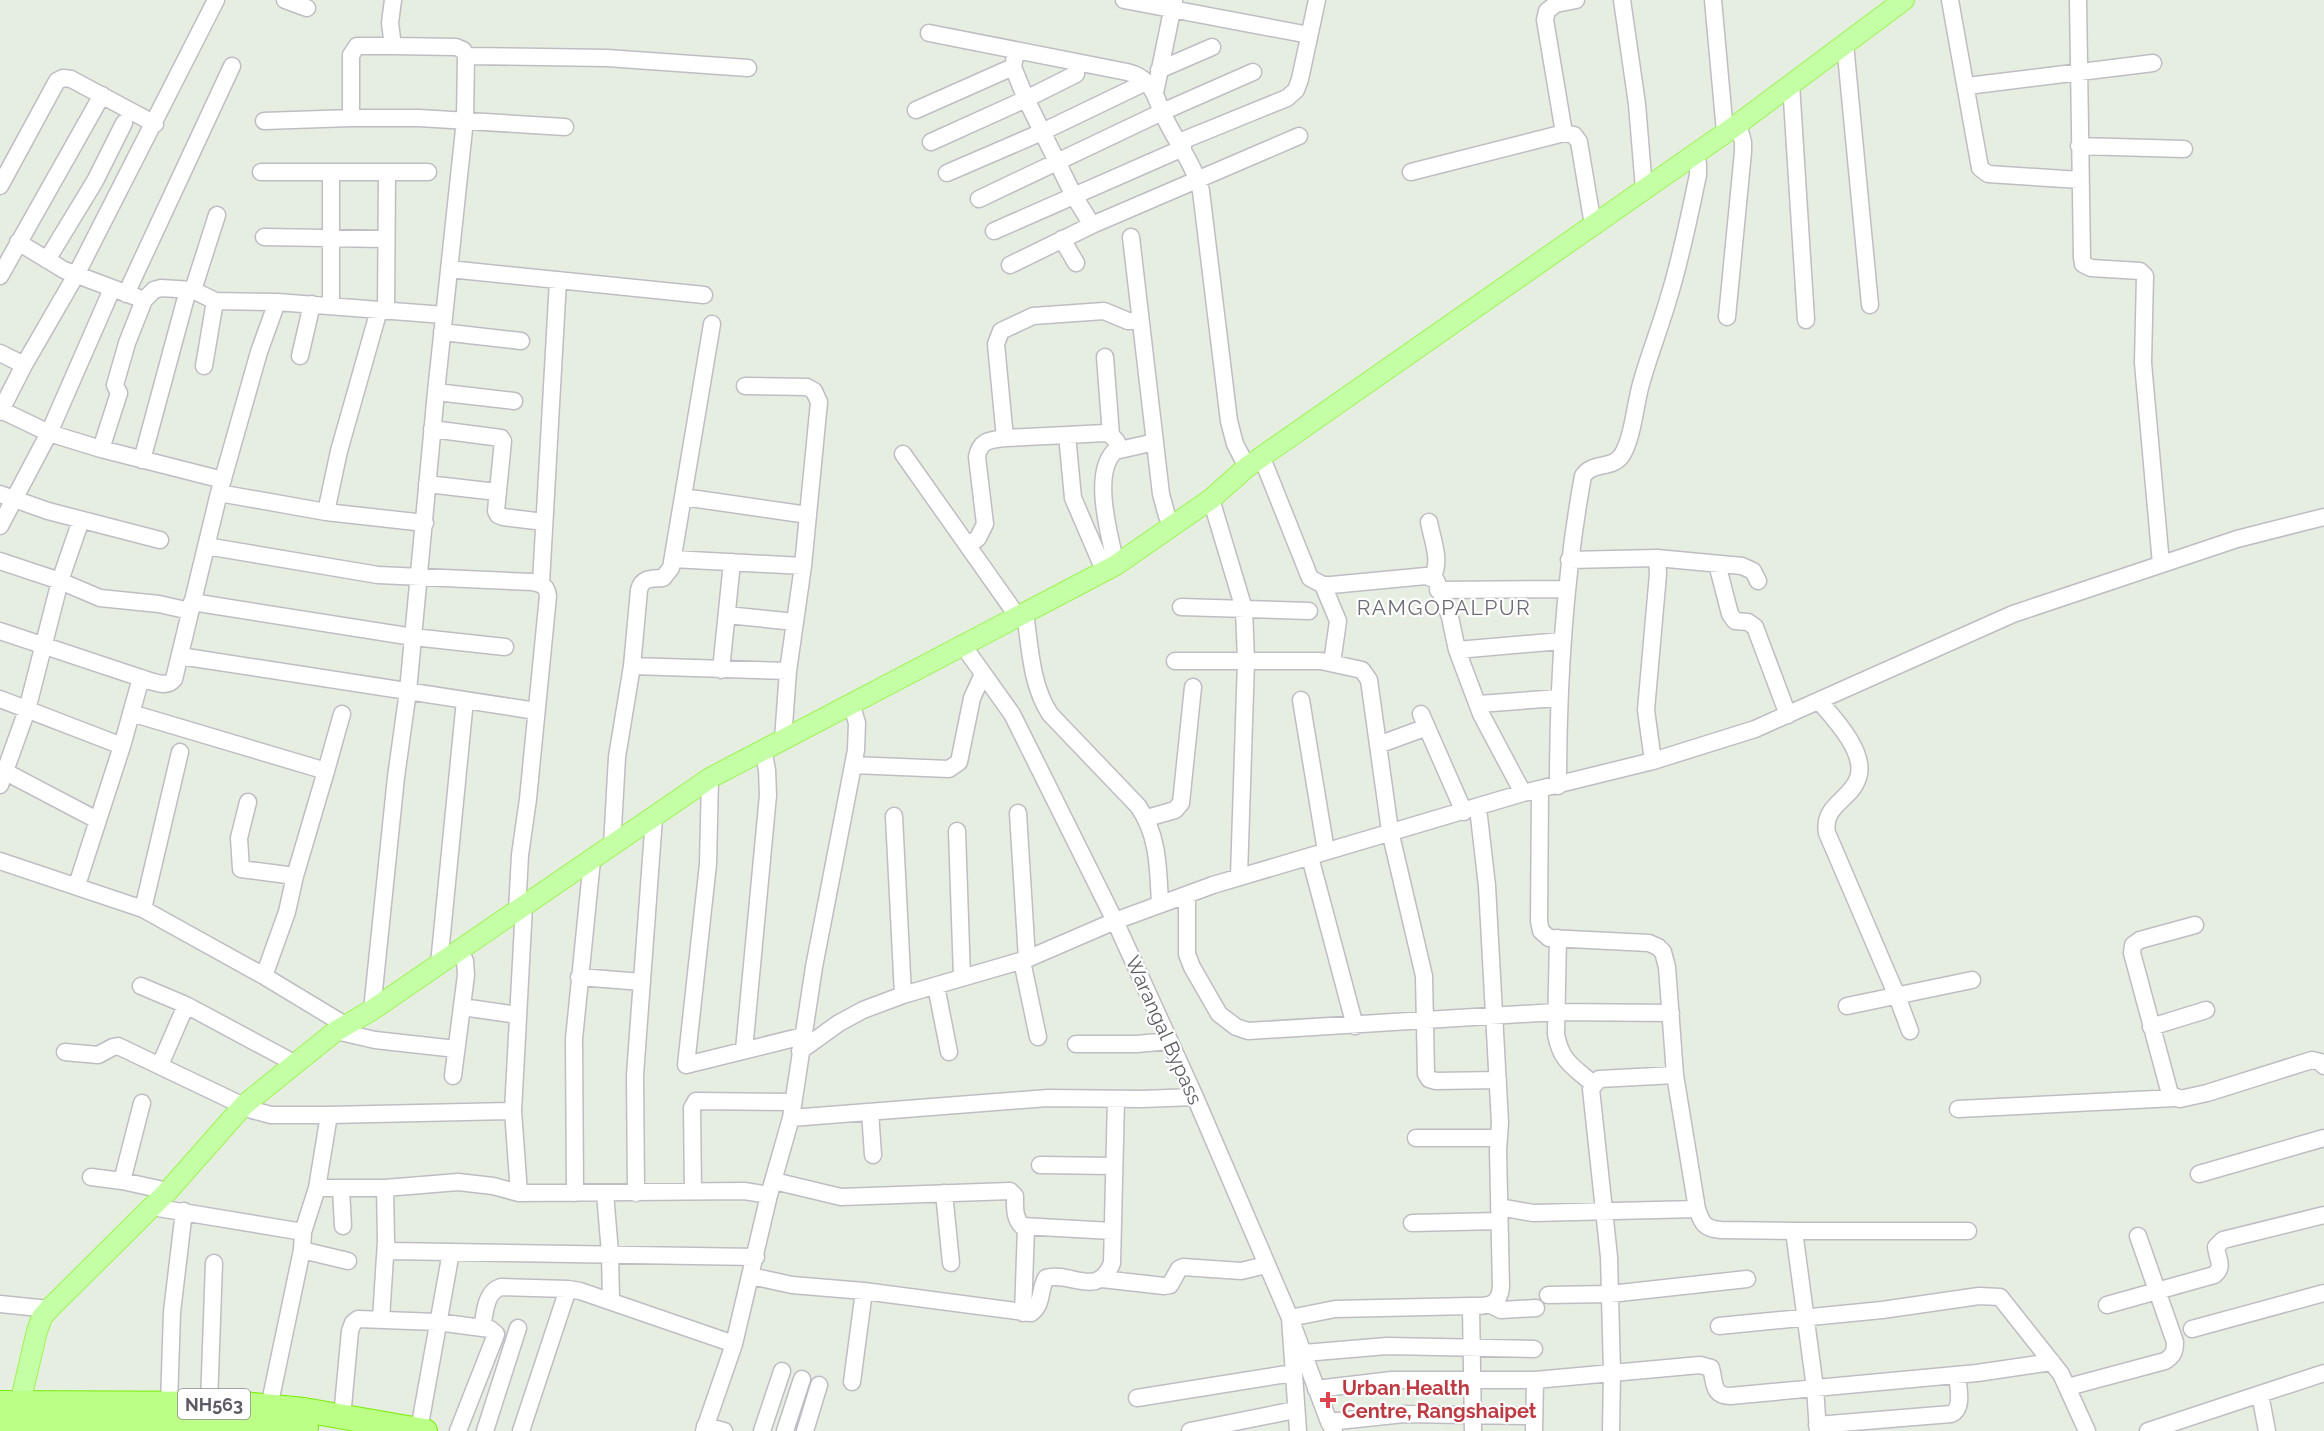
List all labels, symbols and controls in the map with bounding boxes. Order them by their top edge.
district label: RAMGOPALPUR [1357,595,1531,620]
street label: Warangal Bypass [1120,952,1208,1108]
place label: Urban Health Centre, Rangshaipet [1342,1376,1537,1423]
road number: NH563 [178,1389,250,1419]
marker: Urban Health Centre, Rangshaipet [1319,1391,1337,1409]

